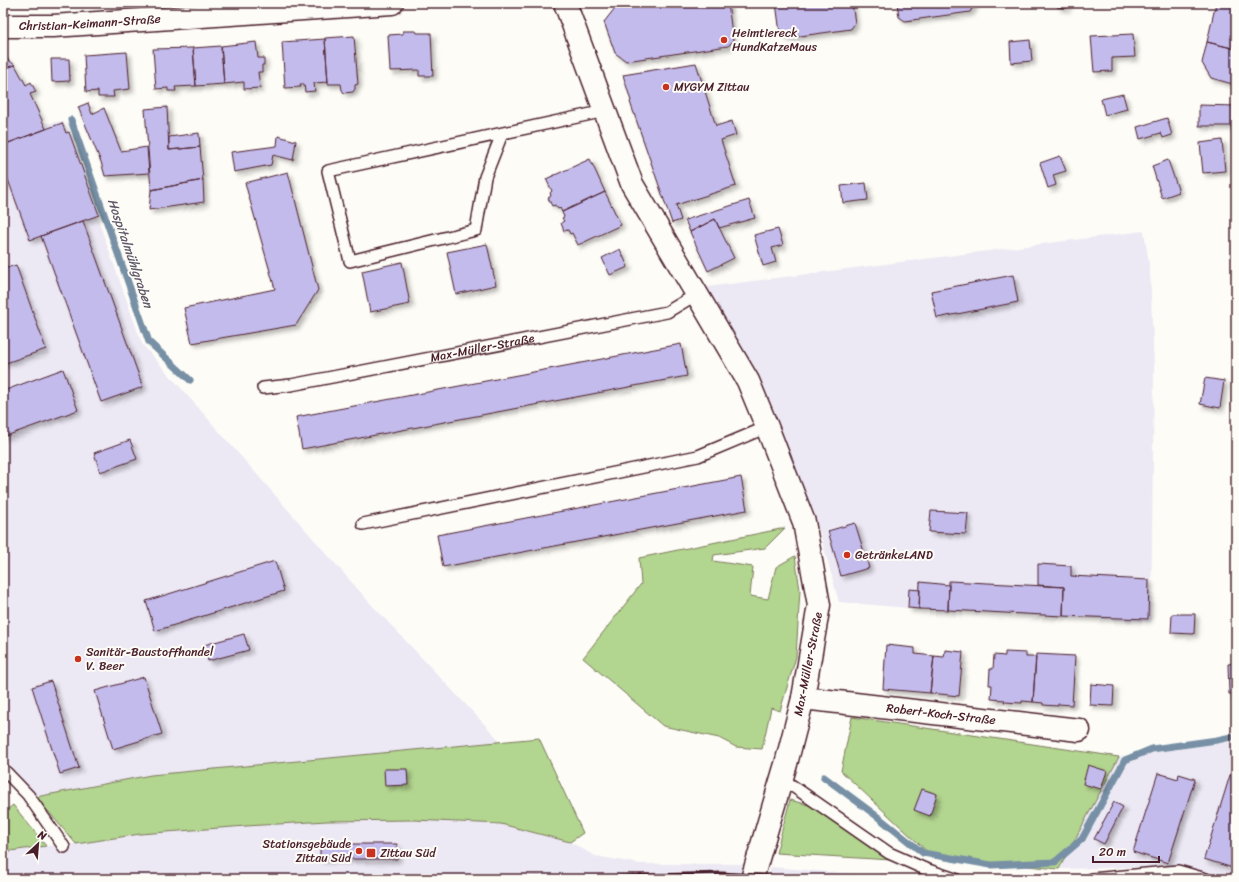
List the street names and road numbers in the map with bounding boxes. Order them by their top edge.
street label: Christian-Keimann-Straße [19,8,161,37]
street label: Max-Müller-Straße [428,327,536,369]
street label: Max-Müller-Straße [787,610,829,718]
street label: Robert-Koch-Straße [885,697,997,731]

